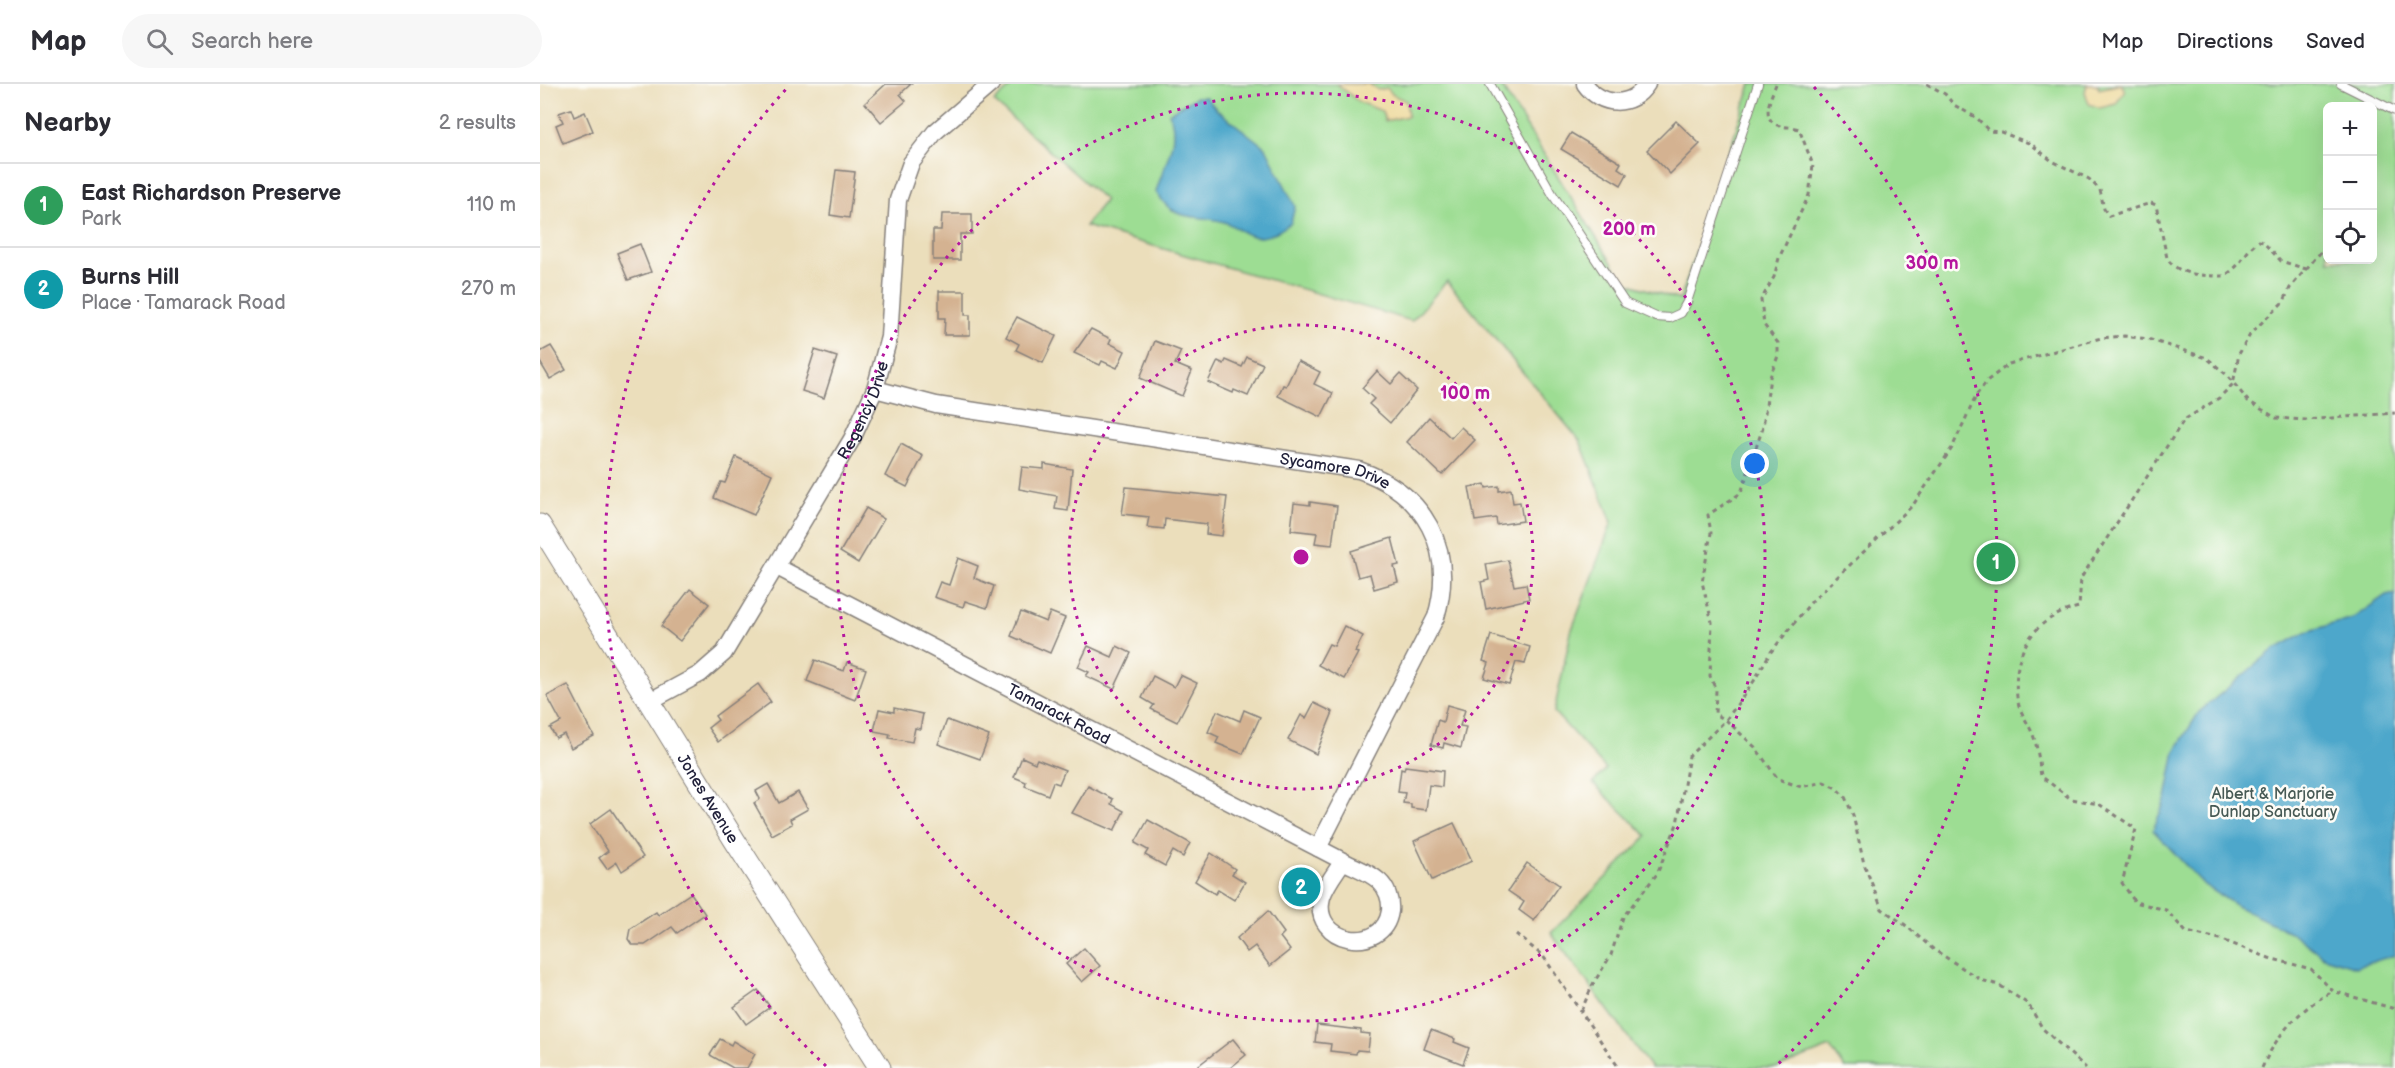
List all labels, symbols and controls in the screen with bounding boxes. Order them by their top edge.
search box [122,14,542,68]
text: Map [30,25,86,58]
icon: search [143,25,176,58]
text: Search here [191,28,313,55]
text: Map [2101,29,2144,54]
text: Directions [2177,29,2273,54]
text: Saved [2306,29,2365,54]
map controls [2323,102,2377,264]
button: + [2323,102,2377,156]
text: Nearby [24,108,111,139]
text: 2 results [439,111,516,135]
button: − [2323,156,2377,210]
text: East Richardson Preserve [81,180,341,207]
text: 1 [39,193,48,217]
text: 110 m [467,193,516,217]
text: Park [81,207,121,231]
button: locate [2323,210,2377,264]
text: 200 m [1602,219,1656,240]
text: 300 m [1905,253,1959,274]
text: Burns Hill [81,264,179,291]
text: 2 [38,277,49,301]
text: 270 m [461,277,516,301]
text: Place · Tamarack Road [81,291,286,315]
street label: Regency Drive [834,359,893,463]
text: 100 m [1440,383,1490,404]
your location [1740,449,1769,478]
street label: Sycamore Drive [1279,450,1394,494]
pin: 1 [1976,540,2016,584]
centre of rings [1291,547,1311,567]
street label: Tamarack Road [1004,680,1113,749]
street label: Jones Avenue [673,751,742,848]
park label: Albert & Marjorie Dunlap Sanctuary [2209,785,2338,822]
pin: 2 [1282,864,1320,910]

